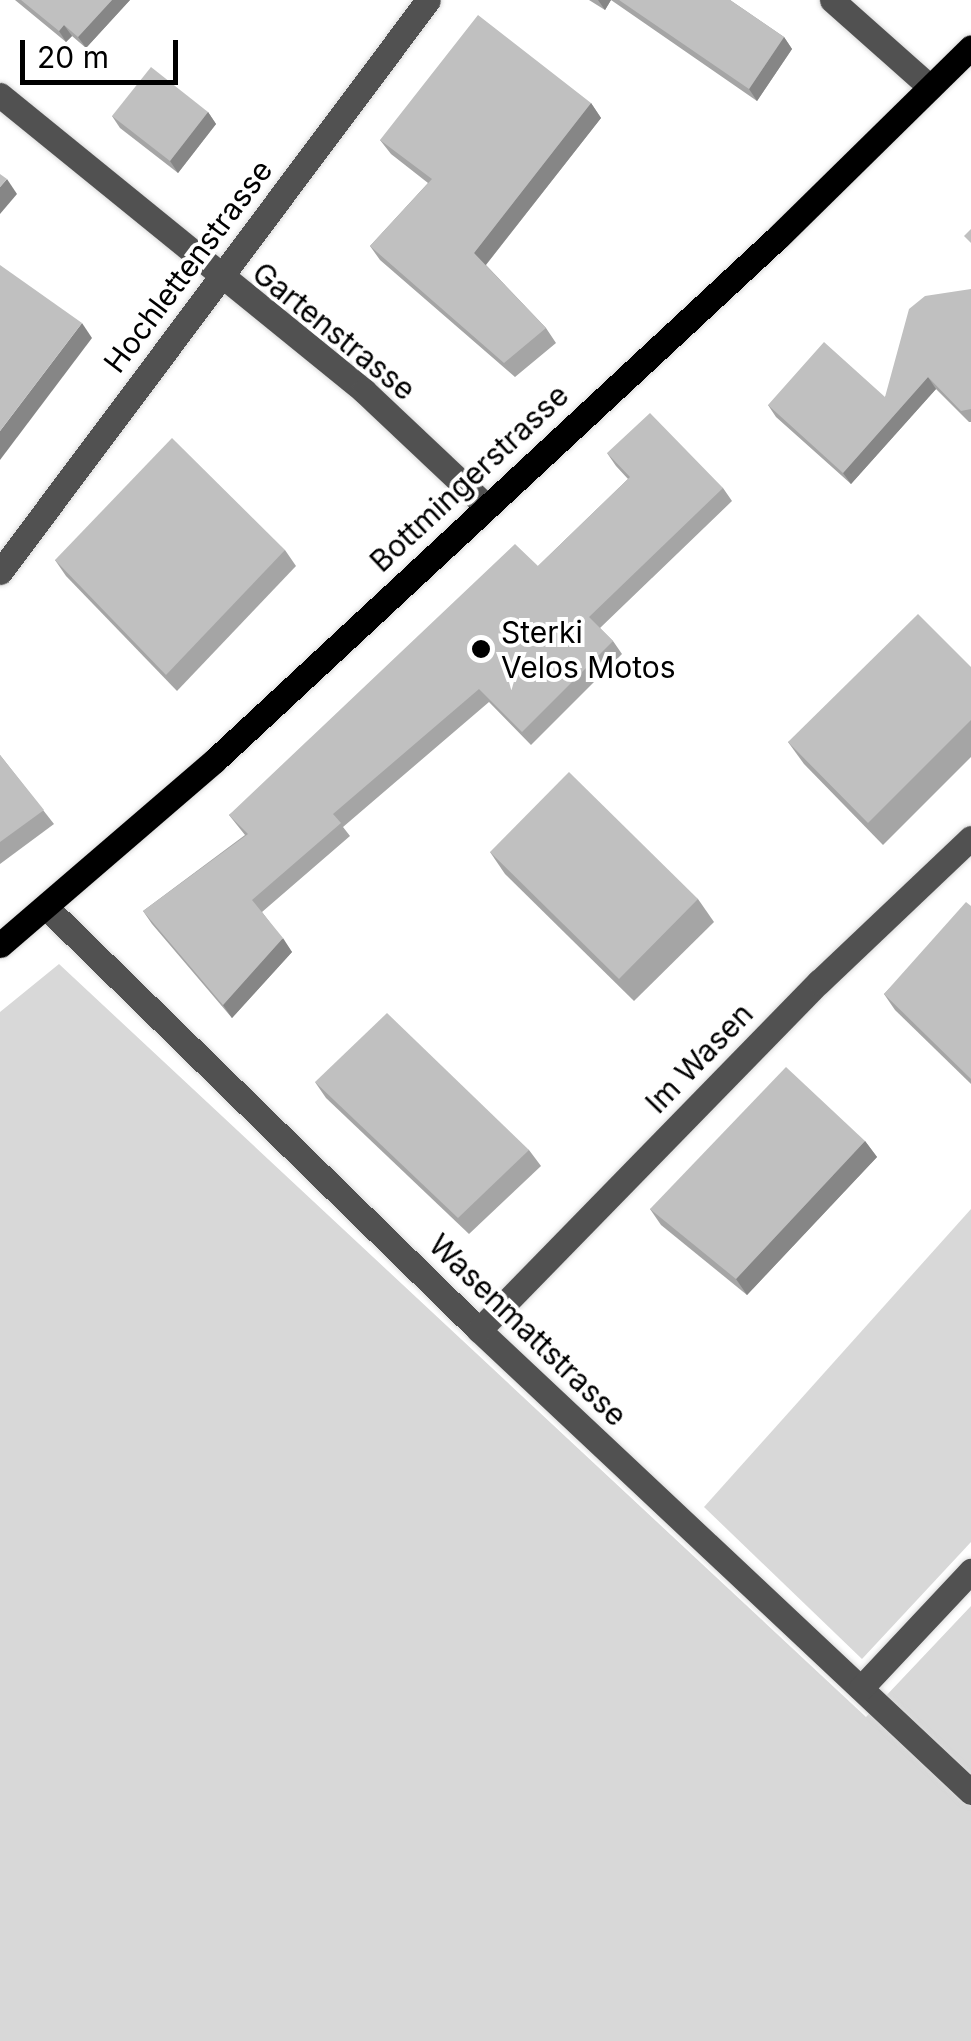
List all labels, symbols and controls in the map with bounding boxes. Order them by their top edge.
scale bar [25,20,182,82]
text: 20 m [37,39,109,75]
street label: Hochlettenstrasse [96,153,280,379]
street label: Gartenstrasse [245,254,423,408]
street label: Bottmingerstrasse [362,377,576,579]
place label: Sterki Velos Motos [501,614,676,684]
marker: Sterki Velos Motos [470,638,492,660]
street label: Im Wasen [638,996,760,1120]
street label: Wasenmattstrasse [422,1227,634,1433]

